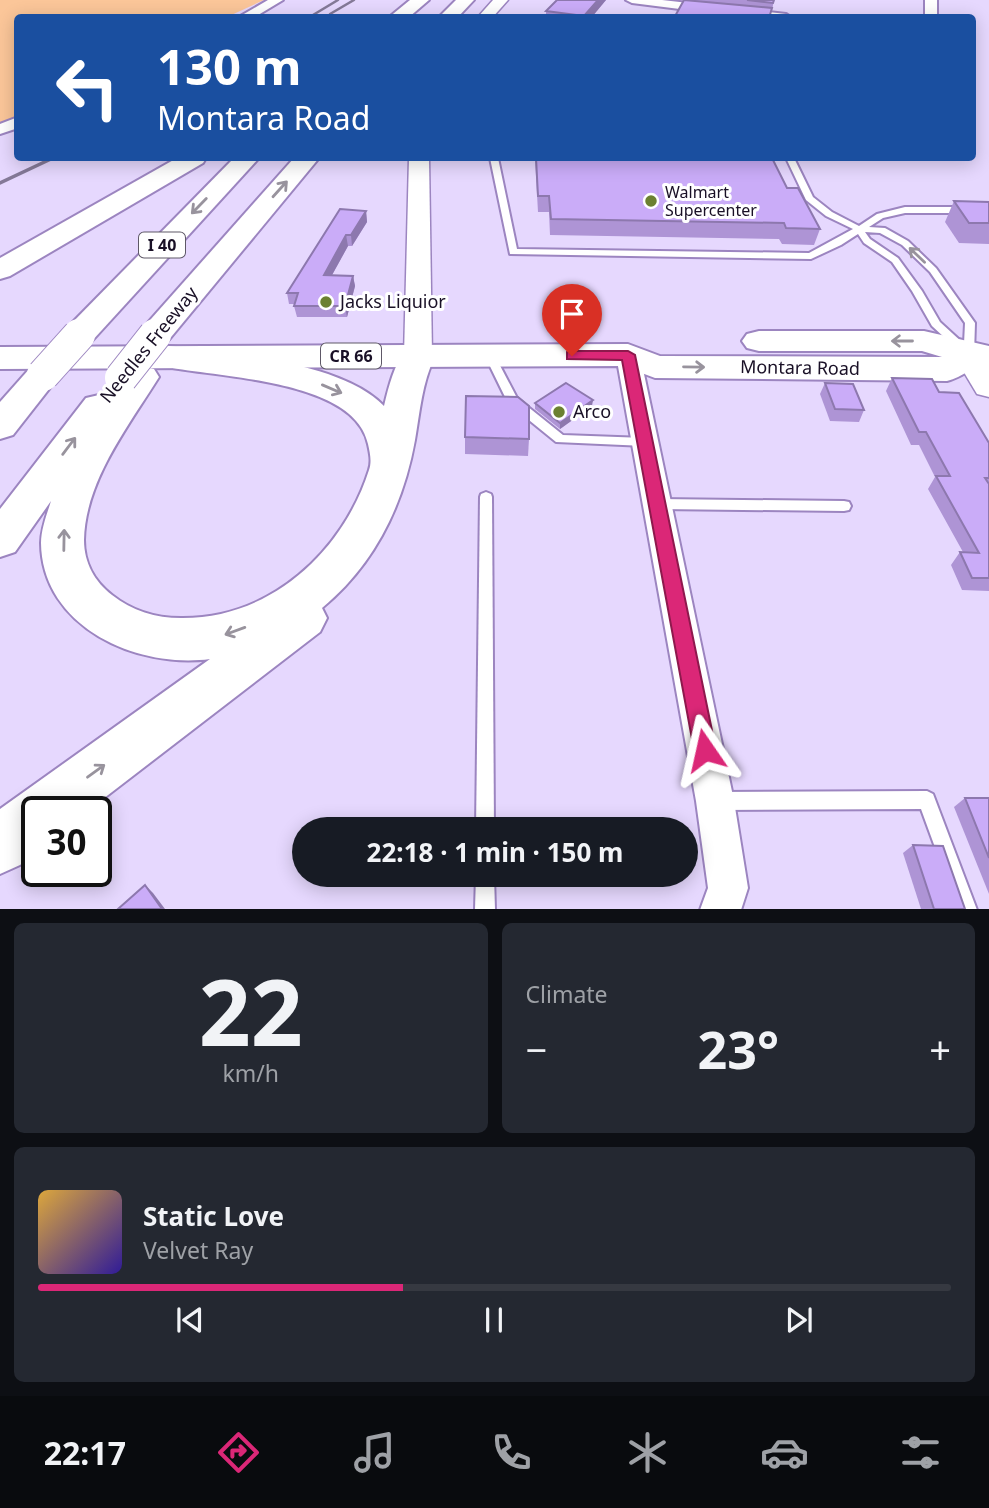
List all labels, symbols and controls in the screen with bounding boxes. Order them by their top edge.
text: 130 m [157,33,302,99]
icon: left [42,42,133,133]
text: Montara Road [157,96,370,139]
one-way arrow [271,180,287,198]
place label: Walmart Supercenter [665,181,757,221]
marker: Walmart Supercenter [643,193,659,209]
one-way arrow [191,196,208,214]
road number: I 40 [139,232,185,258]
one-way arrow [909,247,926,264]
street label: Needles Freeway [94,281,203,407]
pin [542,284,602,356]
place label: Jacks Liquior [338,289,446,313]
marker: Jacks Liquior [318,294,334,310]
icon: arrive [553,295,591,333]
one-way arrow [891,334,914,348]
road number: CR 66 [321,344,381,368]
street label: Montara Road [740,354,860,380]
one-way arrow [682,360,705,374]
one-way arrow [321,384,342,397]
place label: Arco [573,399,611,423]
marker: Arco [551,404,567,420]
one-way arrow [62,437,77,455]
one-way arrow [58,529,71,552]
one-way arrow [225,626,247,638]
position arrow [668,713,742,787]
one-way arrow [86,764,105,779]
speed limit sign: 30 [21,796,112,887]
text: 22:18 · 1 min · 150 m [367,834,623,870]
text: 22 [199,949,303,1073]
text: Climate [526,978,608,1010]
text: 23° [697,1013,779,1084]
text: − [526,1023,547,1075]
text: + [929,1023,951,1075]
text: km/h [222,1057,279,1089]
text: Static Love [143,1198,284,1234]
text: Velvet Ray [143,1234,253,1266]
icon: previous [171,1301,209,1339]
icon: pause [475,1301,513,1339]
icon: next [780,1301,818,1339]
icon: directions [214,1428,263,1477]
icon: music [350,1428,399,1477]
icon: phone [487,1428,536,1477]
icon: climate [623,1428,672,1477]
icon: car [760,1428,809,1477]
icon: filters [896,1428,945,1477]
text: 22:17 [44,1431,126,1474]

